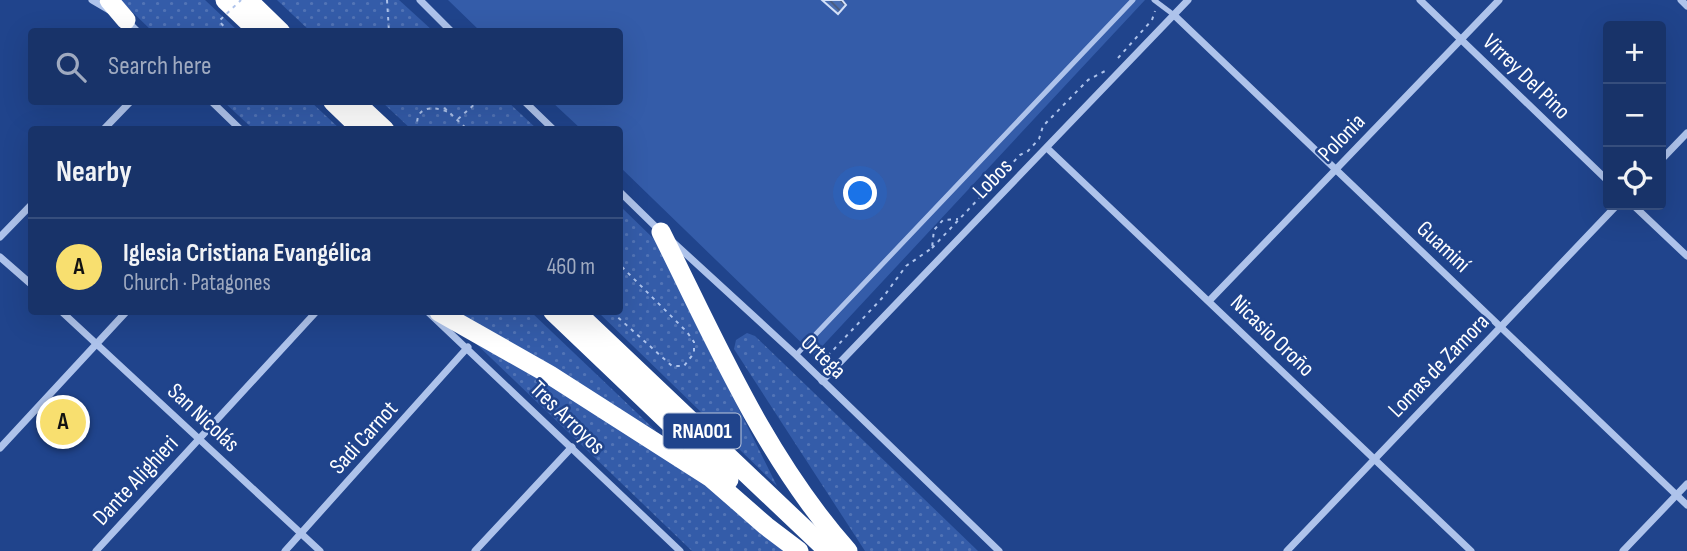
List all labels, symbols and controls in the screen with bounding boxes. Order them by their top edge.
map controls [1603,21,1666,210]
button: + [1603,21,1666,84]
search box [28,28,623,105]
street label: Virrey Del Pino [1477,28,1576,125]
icon: search [52,48,90,86]
text: Search here [108,51,211,82]
button: − [1603,84,1666,147]
street label: Polonia [1312,108,1371,168]
button: locate [1603,147,1666,210]
street label: Lobos [967,153,1018,205]
text: Nearby [56,154,132,190]
your location [843,176,877,210]
street label: Guaminí [1411,215,1476,279]
text: Iglesia Cristiana Evangélica [123,238,372,269]
text: A [74,253,84,281]
text: 460 m [547,253,595,281]
text: Church · Patagones [123,269,271,297]
street label: Nicasio Oroño [1224,289,1320,383]
street label: Lomas de Zamora [1382,308,1495,423]
street label: Ortega [795,329,852,385]
street label: Tres Arroyos [524,375,611,460]
street label: San Nicolás [161,377,245,458]
street label: Sadi Carnot [324,395,404,480]
pin: A [40,396,86,448]
road number: RNA001 [664,414,740,448]
street label: Dante Alighieri [87,430,184,531]

